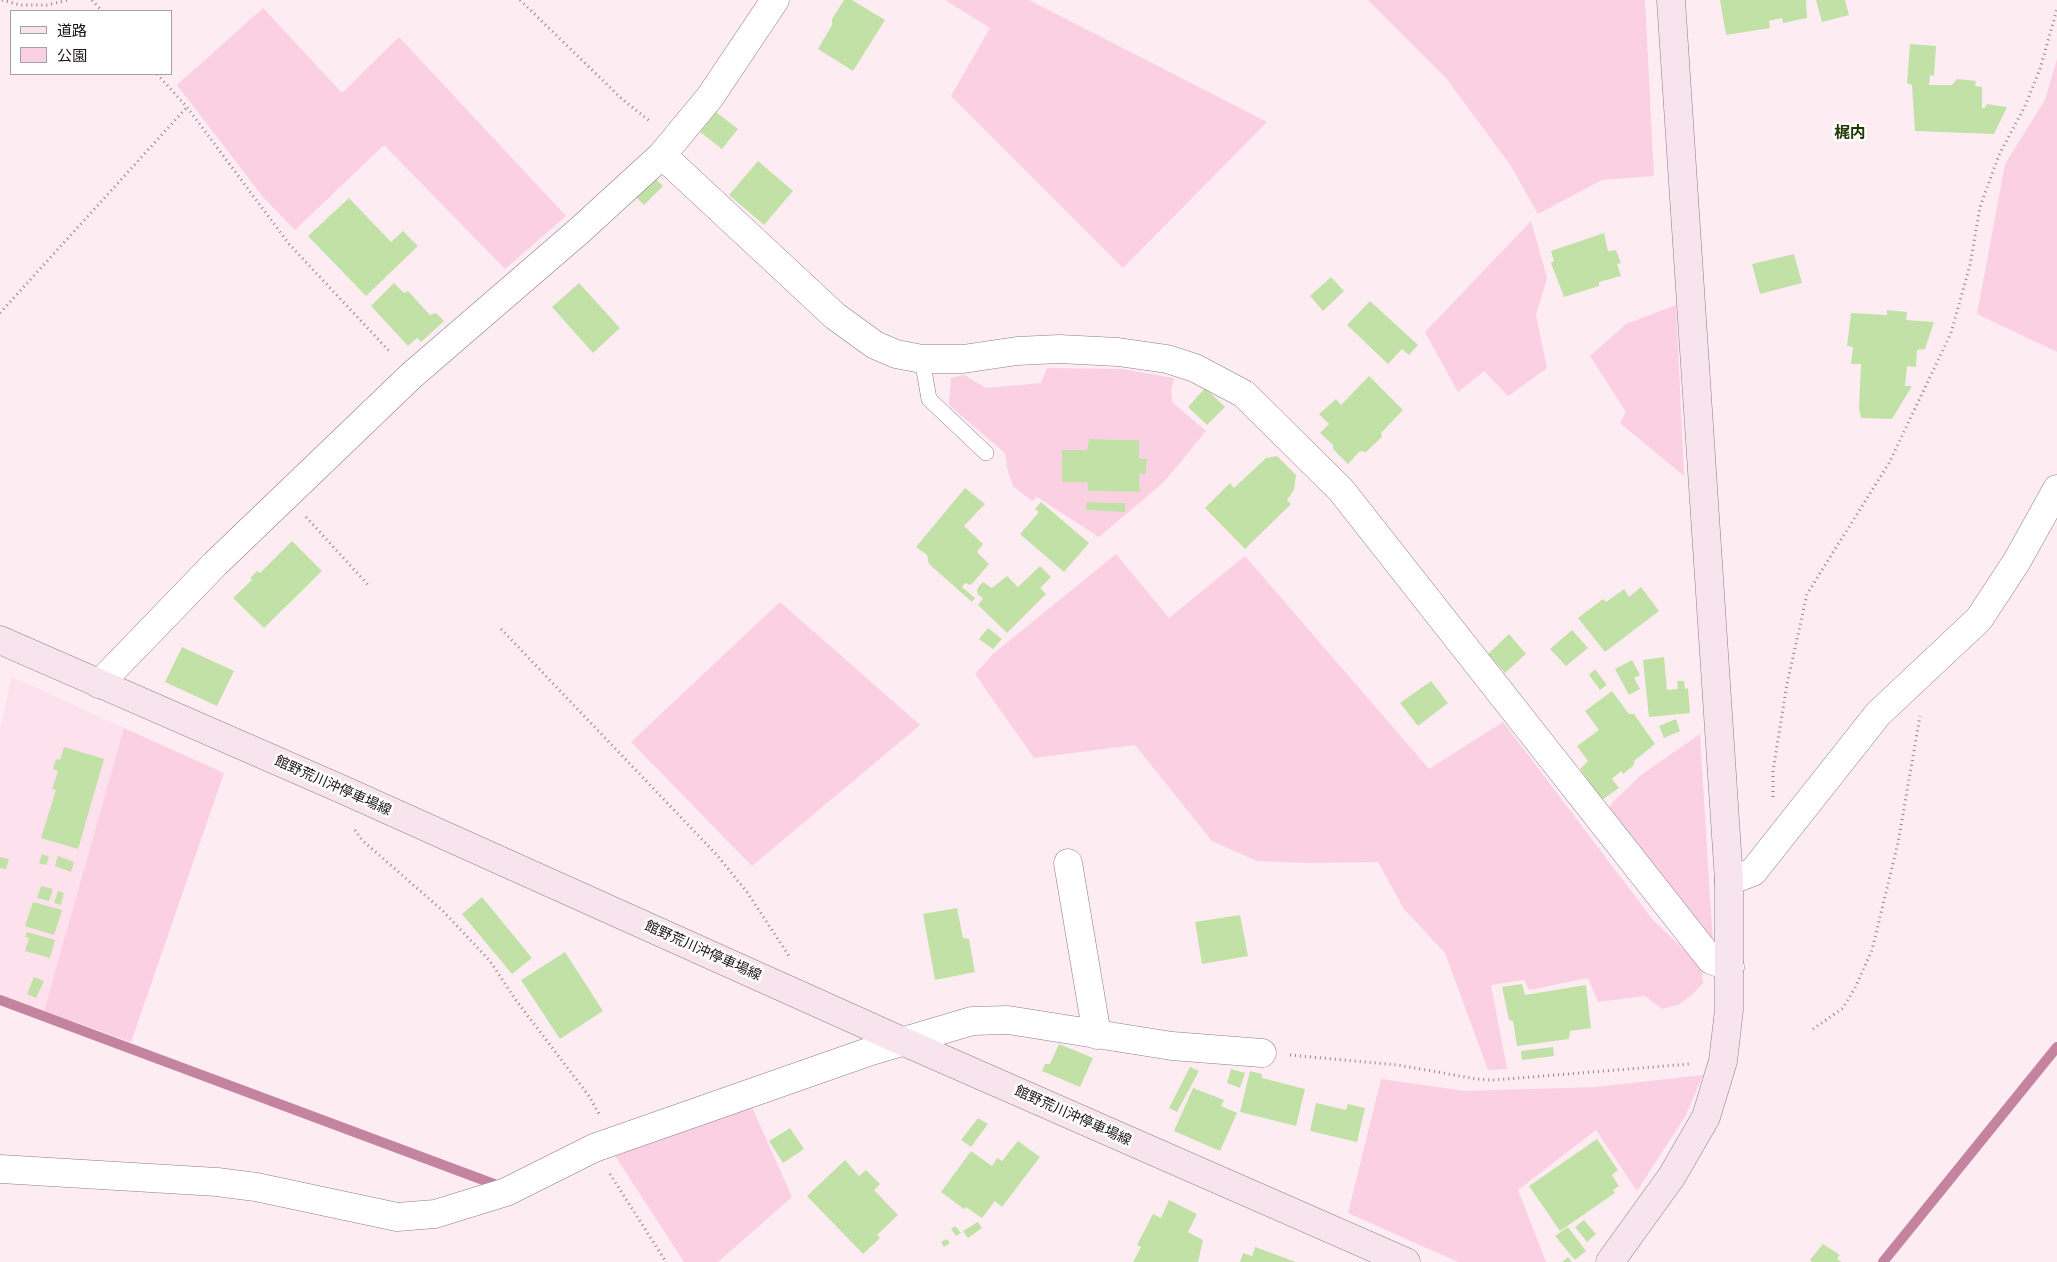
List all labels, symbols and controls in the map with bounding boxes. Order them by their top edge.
legend [10,10,172,75]
text: 道路 [57,22,87,40]
text: 公園 [57,47,87,65]
district label: 梶内 [1834,123,1866,143]
street label: 館野荒川沖停車場線 [272,753,394,819]
street label: 館野荒川沖停車場線 [642,918,764,984]
street label: 館野荒川沖停車場線 [1012,1083,1134,1149]

